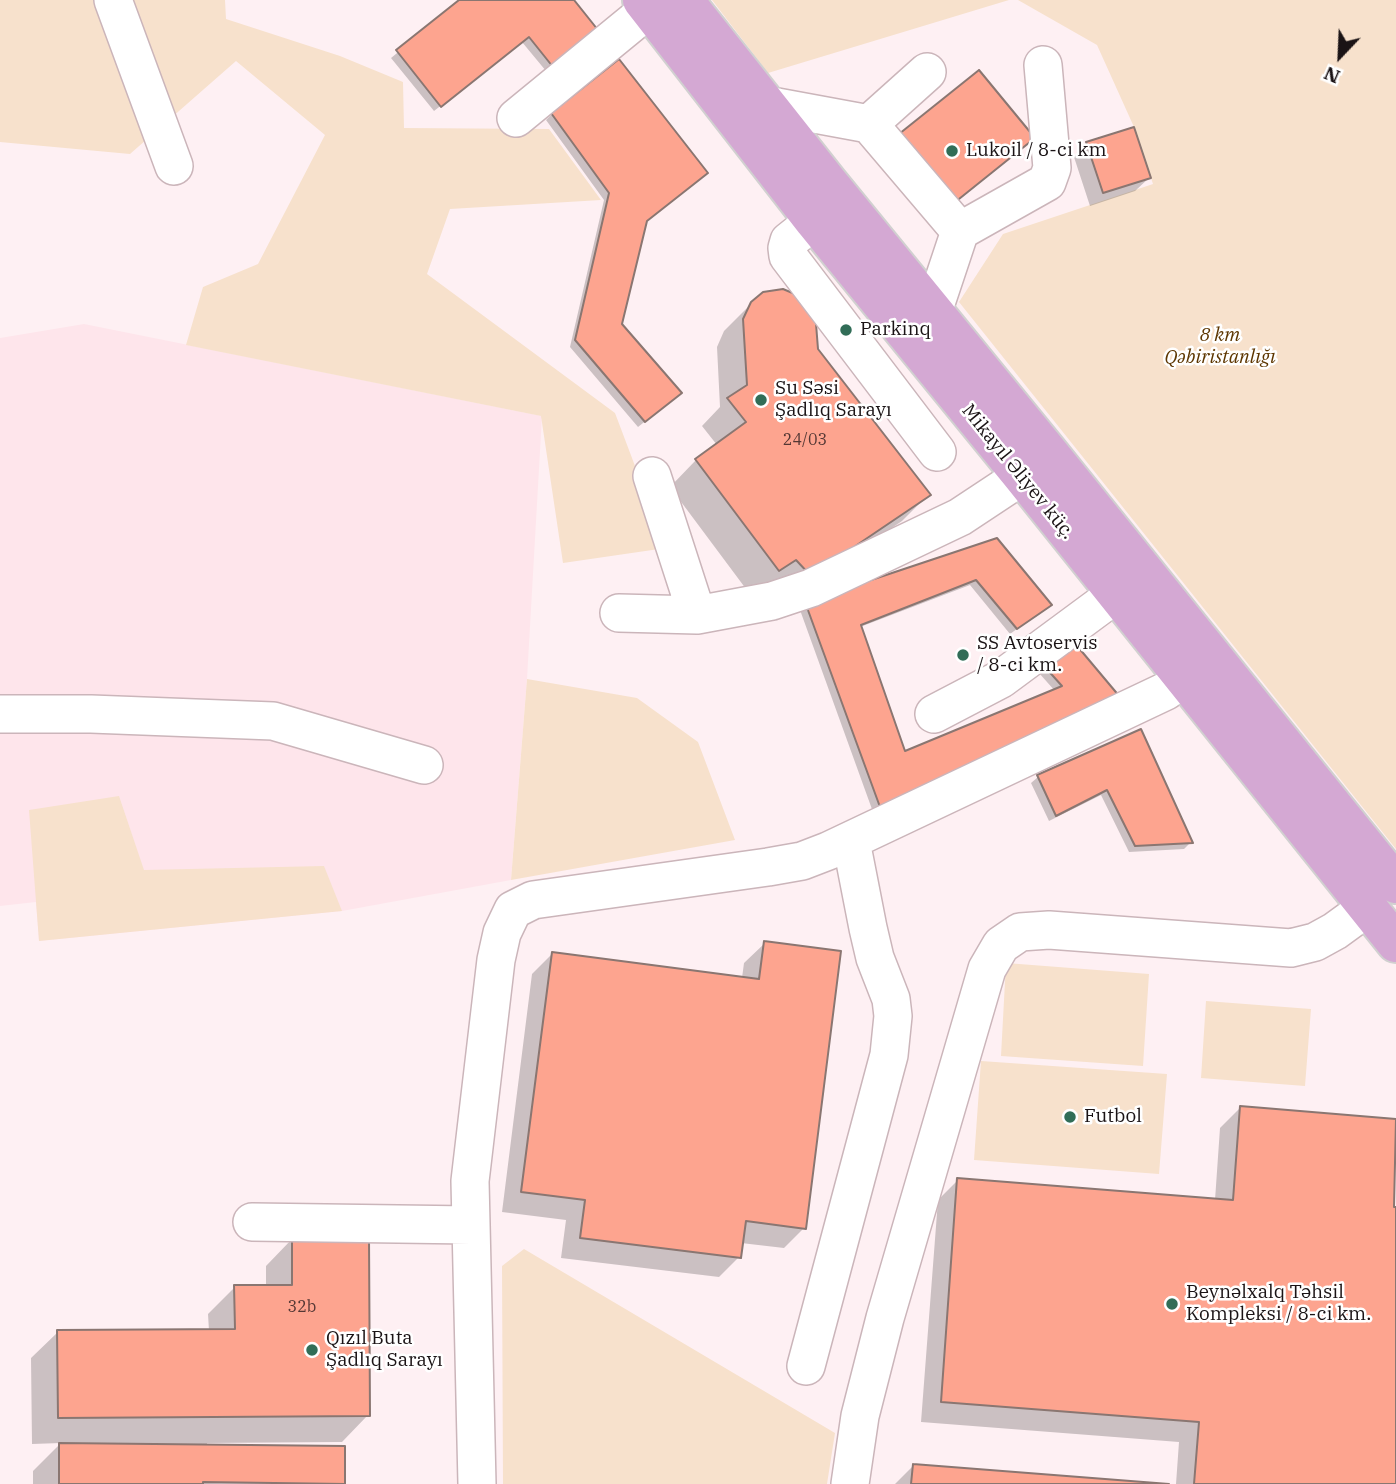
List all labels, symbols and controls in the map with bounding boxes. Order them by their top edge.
north arrow [1305,21,1375,91]
text: N [1320,61,1343,89]
place label: Lukoil / 8-ci km [966,140,1106,162]
marker: Lukoil / 8-ci km [944,143,960,159]
place label: Parkinq [860,319,931,341]
marker: Parkinq [838,322,854,338]
park label: 8 km Qəbiristanlığı [1164,325,1276,369]
place label: Su Səsi Şadlıq Sarayı [775,378,892,422]
marker: Su Səsi Şadlıq Sarayı [753,392,769,408]
street label: Mikayıl Əliyev küç. [957,400,1079,544]
house number: 24/03 [783,430,827,450]
place label: SS Avtoservis / 8-ci km. [977,633,1098,677]
marker: SS Avtoservis / 8-ci km. [955,647,971,663]
place label: Futbol [1084,1106,1142,1128]
marker: Futbol [1062,1109,1078,1125]
place label: Beynəlxalq Təhsil Kompleksi / 8-ci km. [1186,1282,1371,1326]
marker: Beynəlxalq Təhsil Kompleksi / 8-ci km. [1164,1296,1180,1312]
house number: 32b [288,1297,316,1317]
place label: Qızıl Buta Şadlıq Sarayı [326,1328,443,1372]
marker: Qızıl Buta Şadlıq Sarayı [304,1342,320,1358]

